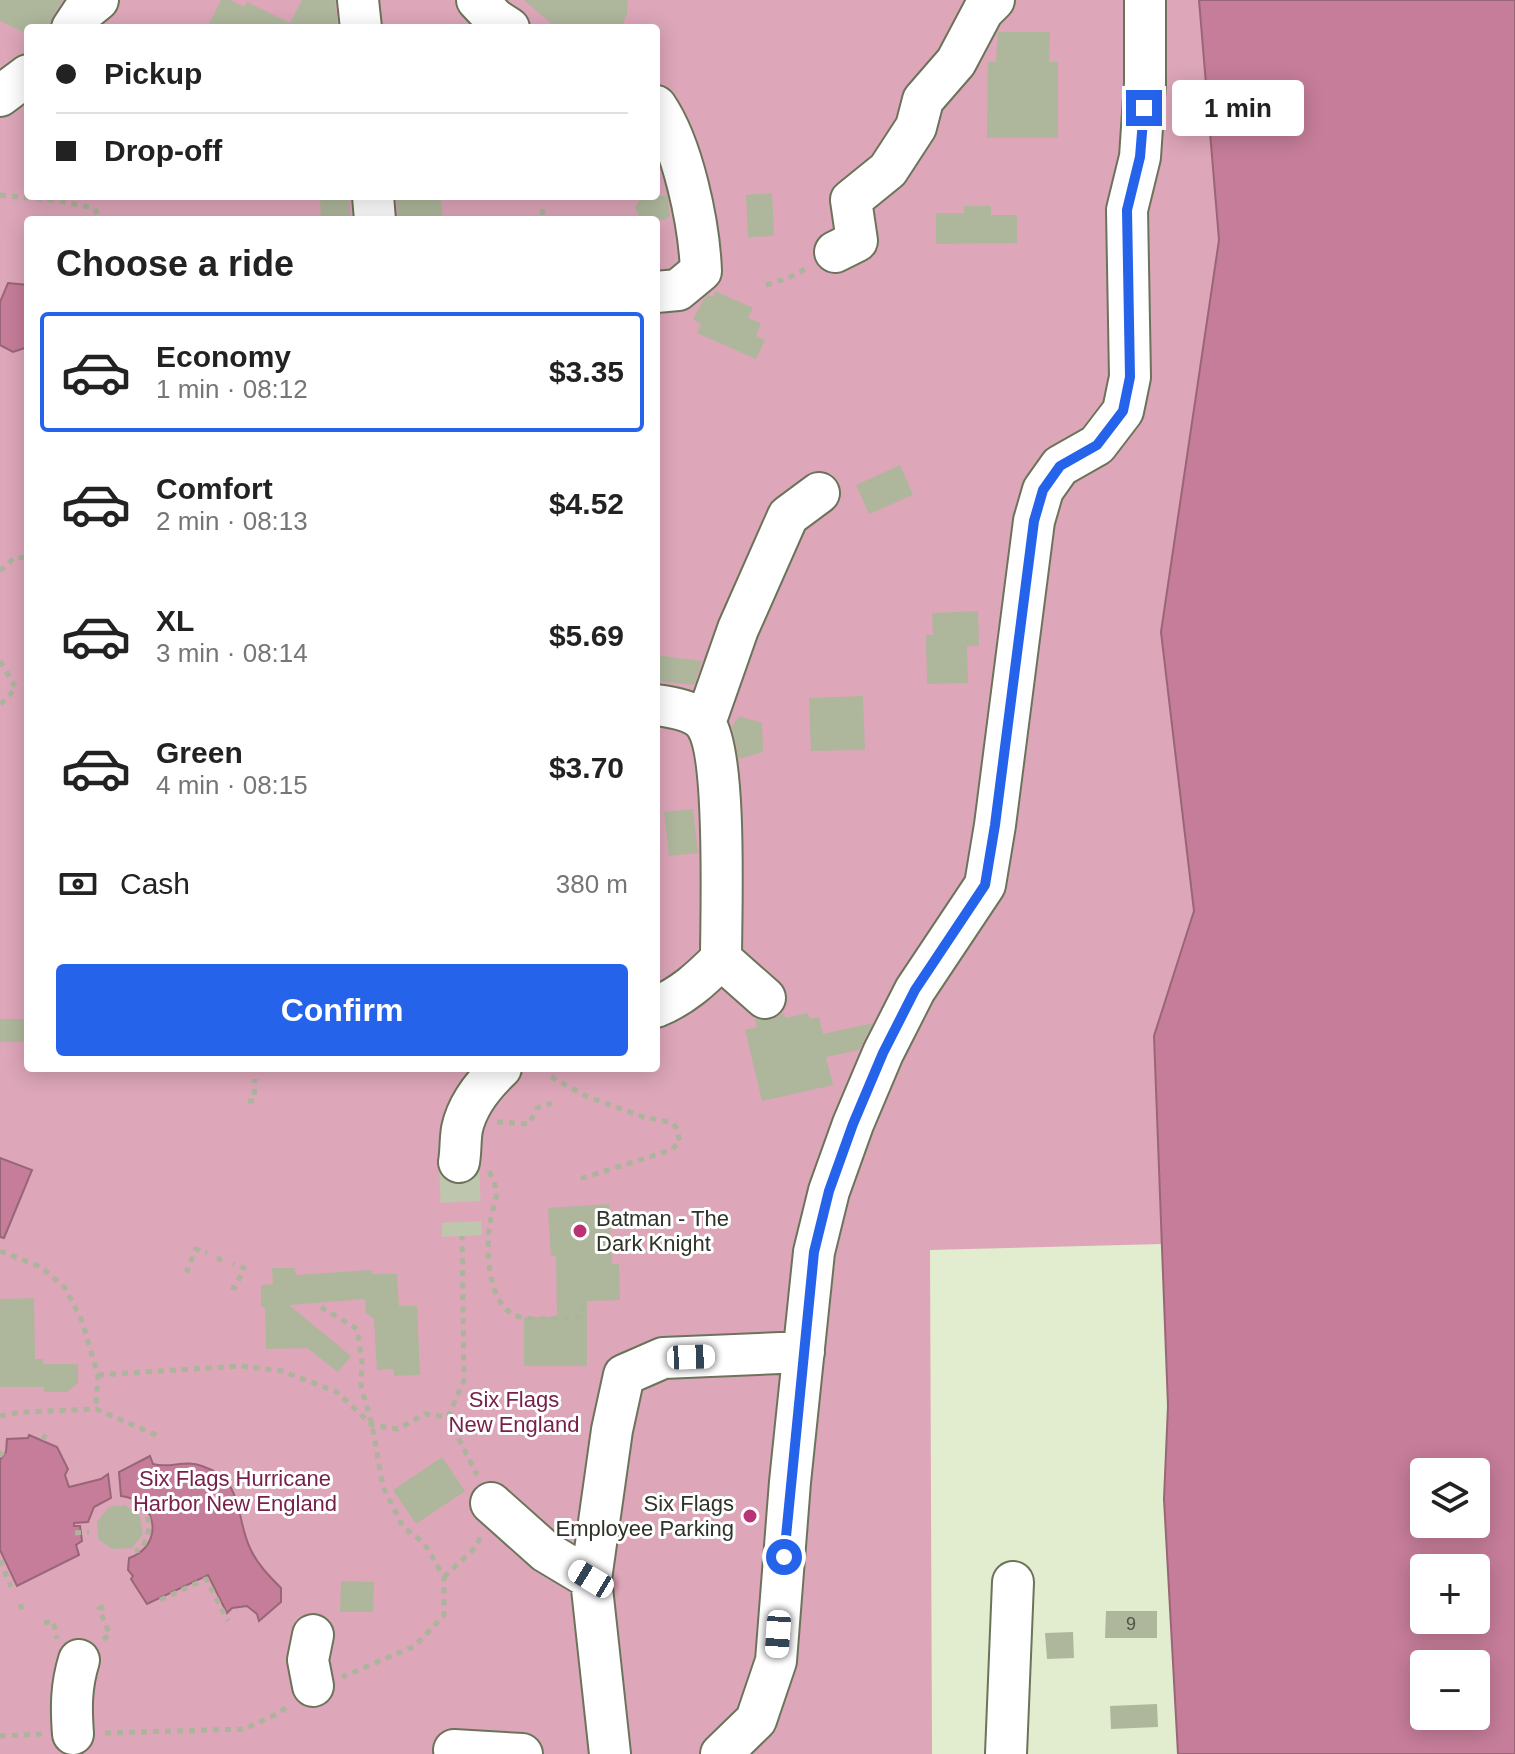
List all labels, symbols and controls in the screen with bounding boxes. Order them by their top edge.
text: Pickup [104,57,202,90]
callout: 1 min [1172,80,1304,136]
route end [1126,90,1162,126]
text: 1 min [1204,93,1272,123]
text: Drop-off [104,134,222,167]
text: Choose a ride [56,243,294,284]
icon: car [60,336,132,408]
text: Economy [156,340,291,373]
text: $3.35 [549,355,624,388]
text: 1 min · 08:12 [156,374,308,404]
icon: car [60,468,132,540]
text: Comfort [156,472,273,505]
text: $4.52 [549,487,624,520]
text: 2 min · 08:13 [156,506,308,536]
icon: car [60,600,132,672]
text: XL [156,604,194,637]
text: $5.69 [549,619,624,652]
text: 3 min · 08:14 [156,638,308,668]
icon: car [60,732,132,804]
text: Green [156,736,243,769]
text: $3.70 [549,751,624,784]
text: 4 min · 08:15 [156,770,308,800]
icon: cash [56,862,100,906]
text: Cash [120,867,190,900]
text: 380 m [556,869,628,899]
button: Confirm [56,964,628,1056]
place label: Batman - The Dark Knight [596,1206,729,1256]
marker: Batman - The Dark Knight [571,1222,589,1240]
car [667,1344,715,1370]
park label: Six Flags New England [449,1387,579,1437]
map controls [1410,1458,1490,1730]
button: layers [1410,1458,1490,1538]
park label: Six Flags Hurricane Harbor New England [133,1466,337,1516]
place label: Six Flags Employee Parking [555,1491,734,1541]
marker: Six Flags Employee Parking [741,1507,759,1525]
route start [766,1539,802,1575]
button: + [1410,1554,1490,1634]
car [564,1556,618,1602]
car [764,1609,792,1659]
house number: 9 [1126,1614,1136,1634]
button: − [1410,1650,1490,1730]

